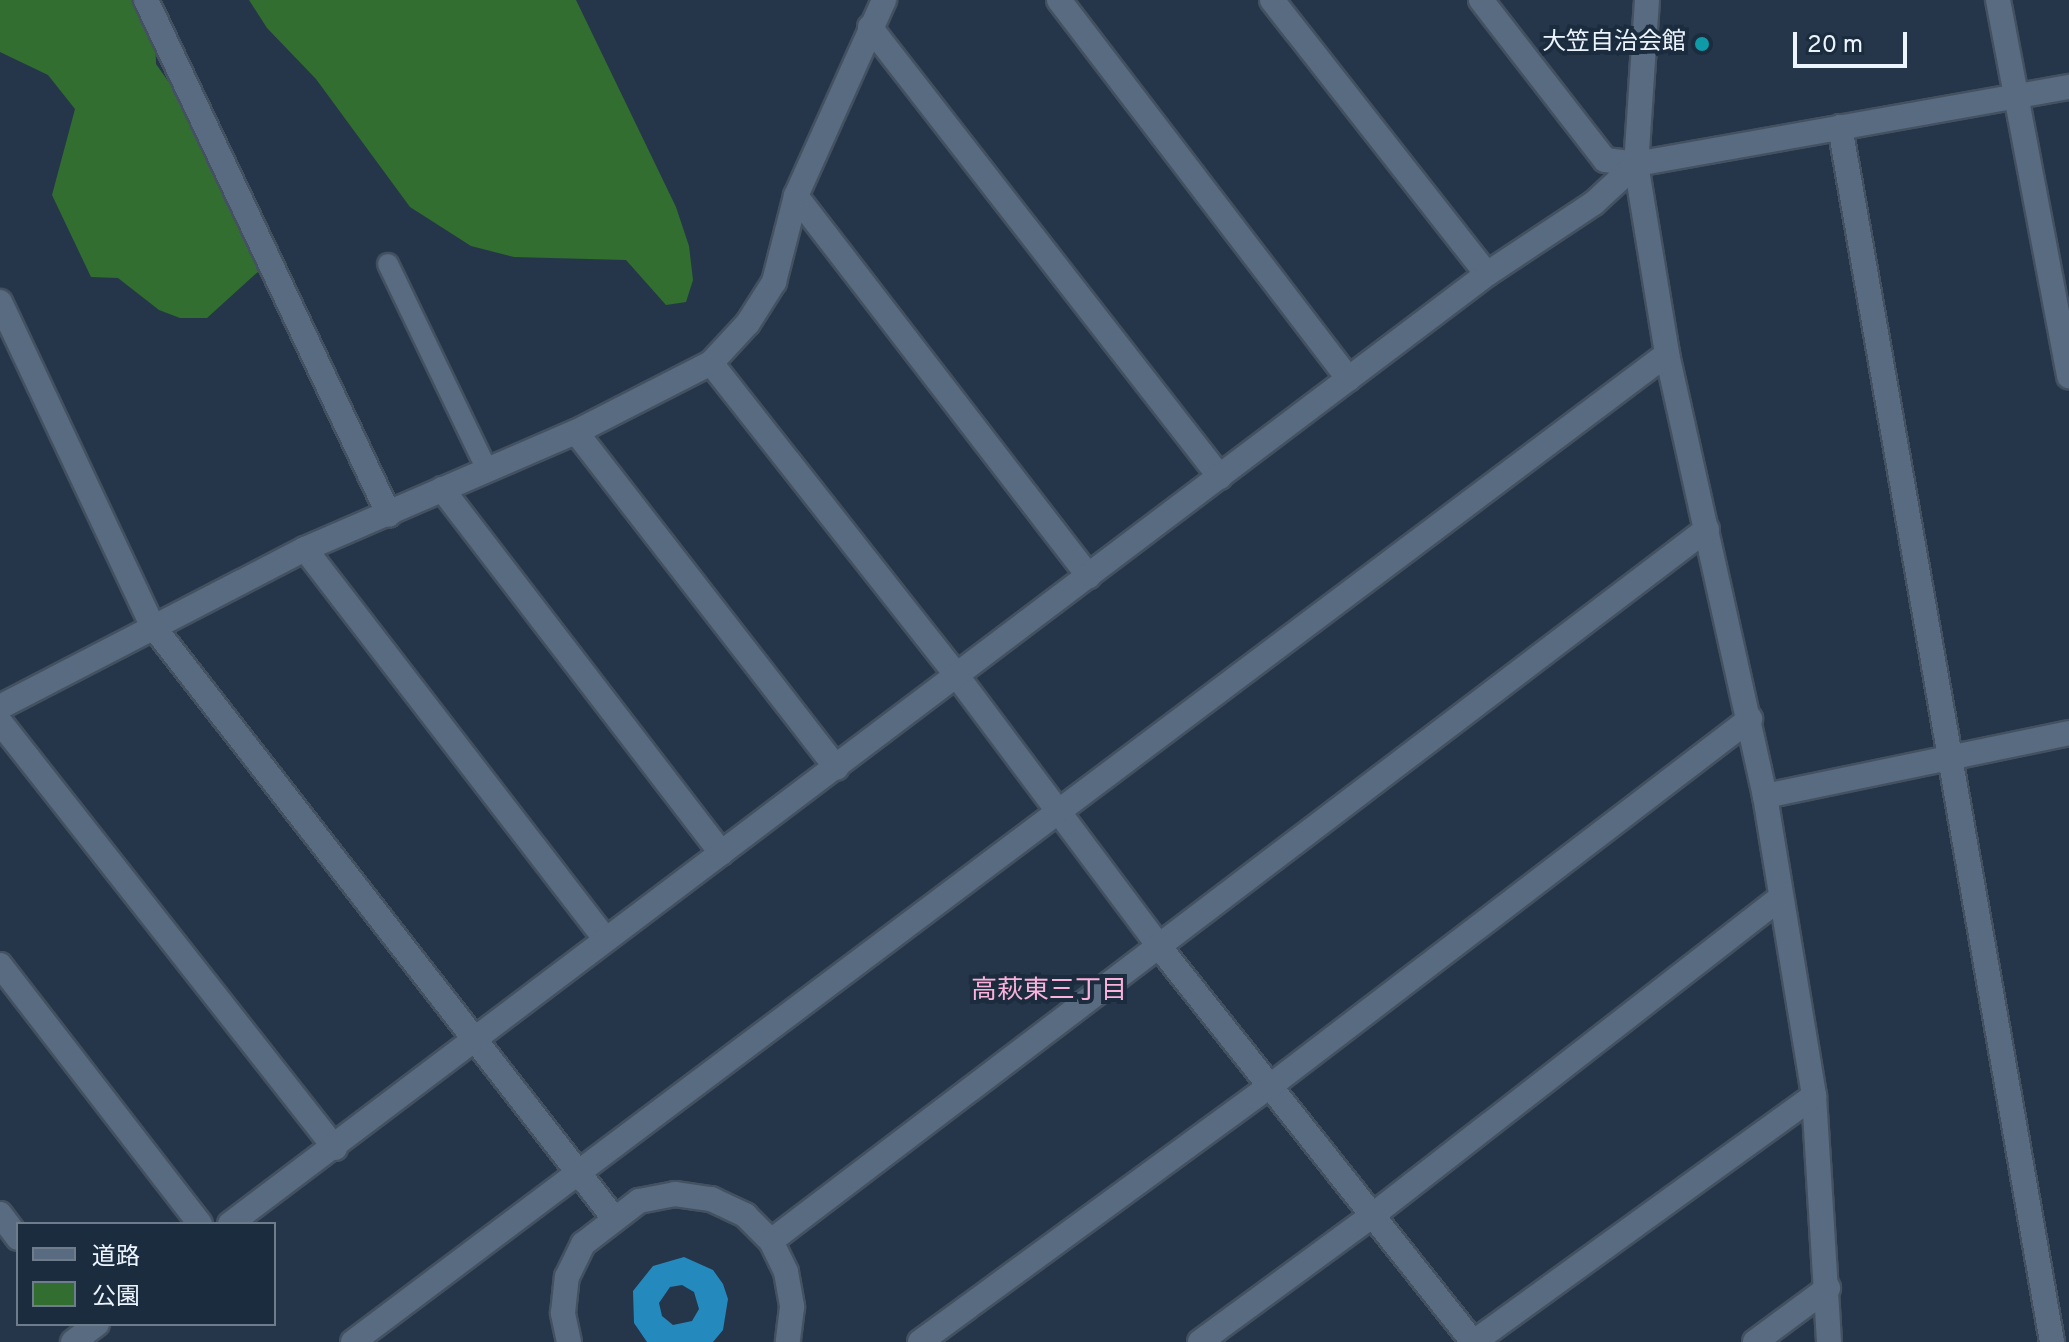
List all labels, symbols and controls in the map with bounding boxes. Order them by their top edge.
scale bar [1797,16,1911,66]
place label: 大笠自治会館 [1542,30,1686,58]
text: 20 m [1807,31,1863,61]
marker: 大笠自治会館 [1693,35,1711,53]
district label: 高萩東三丁目 [971,976,1127,1008]
legend [16,1222,276,1326]
text: 道路 [92,1243,140,1273]
text: 公園 [92,1283,140,1313]

